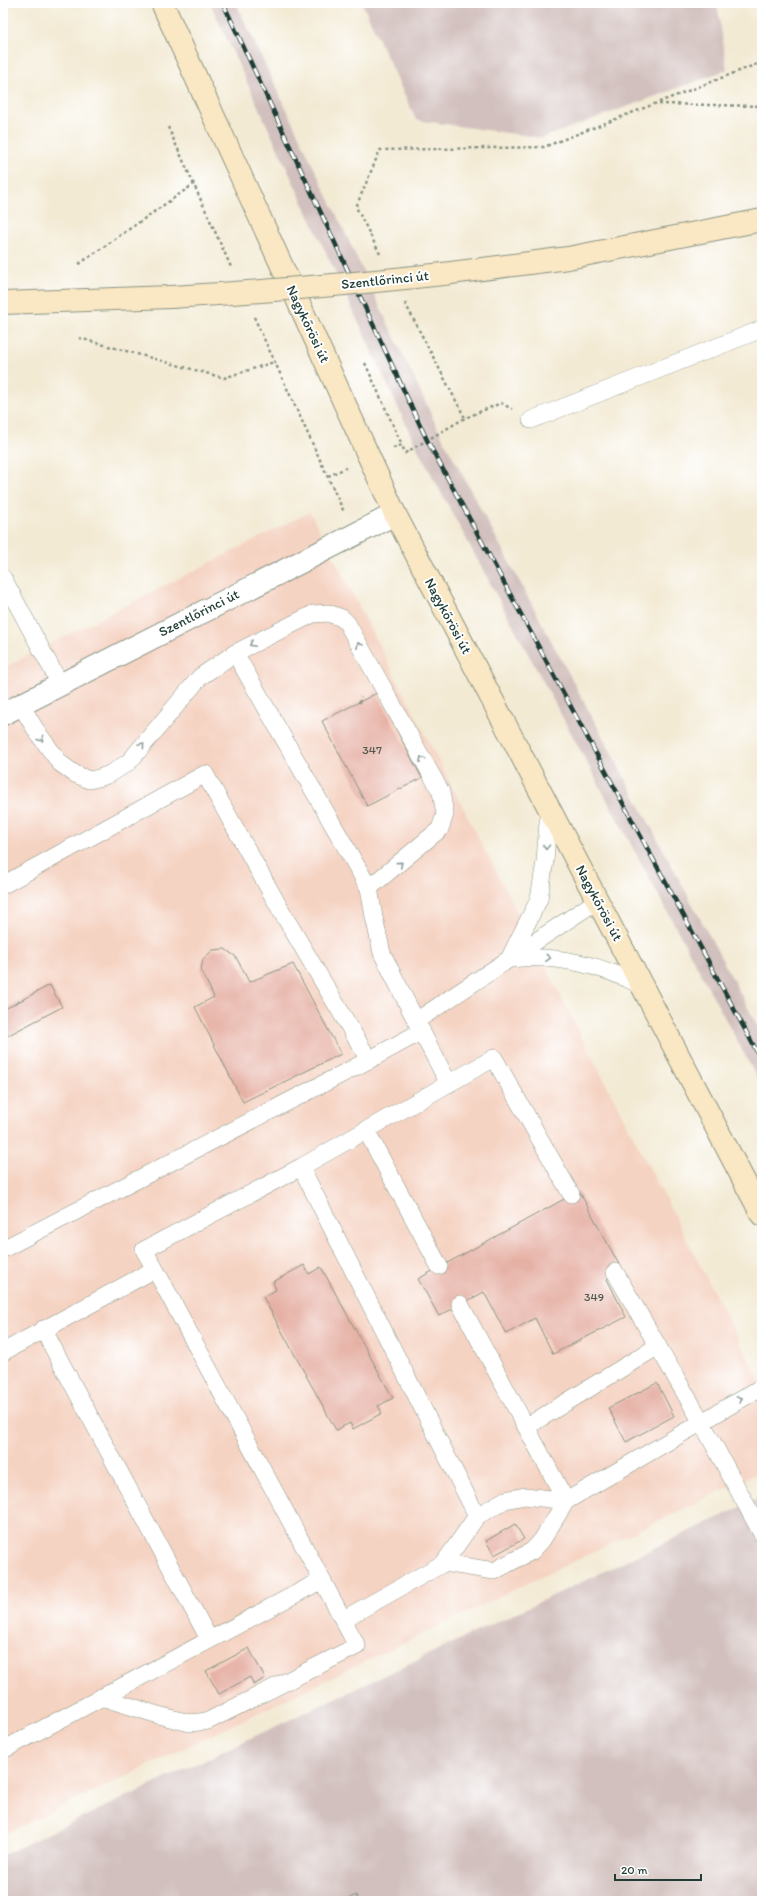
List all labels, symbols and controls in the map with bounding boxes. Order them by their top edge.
street label: Szentlőrinci út [340,267,430,293]
street label: Nagykőrösi út [283,282,333,366]
street label: Nagykőrösi út [421,575,475,657]
street label: Szentlőrinci út [156,585,242,641]
one-way arrow [249,639,257,647]
one-way arrow [357,642,364,649]
one-way arrow [37,734,44,741]
one-way arrow [138,743,145,750]
house number: 347 [362,743,382,757]
one-way arrow [420,756,427,763]
one-way arrow [542,844,551,850]
one-way arrow [395,861,402,868]
street label: Nagykőrösi út [572,862,626,944]
one-way arrow [545,953,551,962]
house number: 349 [584,1290,604,1304]
one-way arrow [735,1397,743,1404]
scale bar [615,1856,701,1882]
text: 20 m [621,1863,648,1877]

